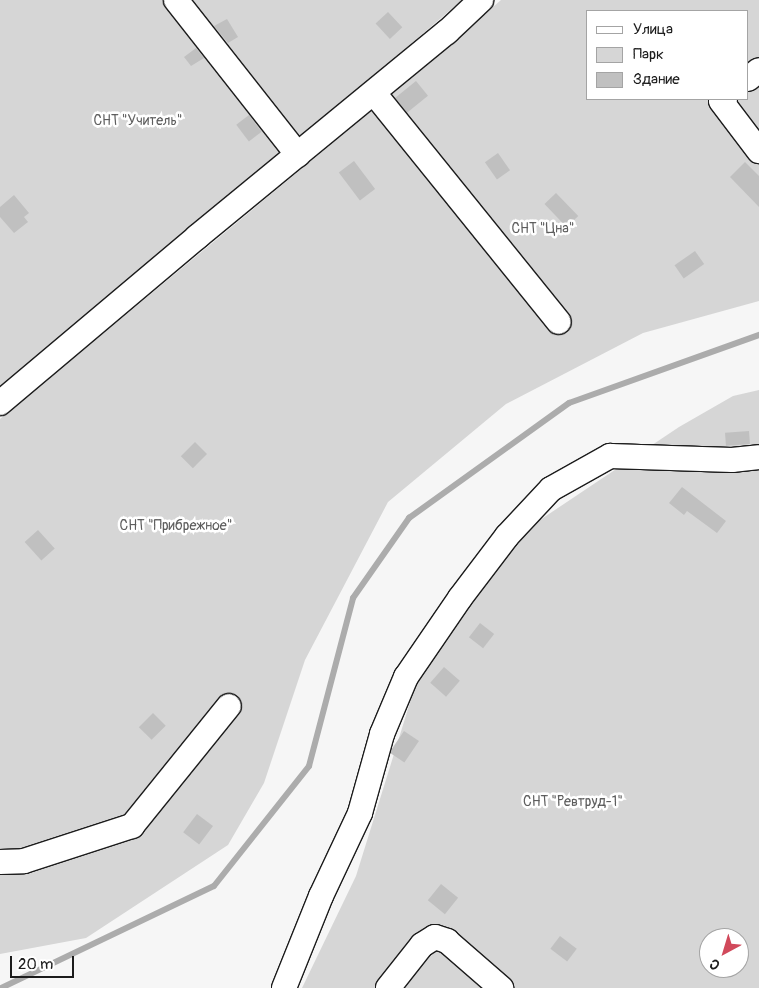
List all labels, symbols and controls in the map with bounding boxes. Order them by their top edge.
legend [586,10,749,100]
text: Улица [633,20,673,39]
text: Парк [633,45,664,64]
text: Здание [633,70,680,89]
park label: СНТ "Учитель" [93,113,183,129]
park label: СНТ "Цна" [511,221,575,237]
park label: СНТ "Прибрежное" [120,518,232,534]
park label: СНТ "Ревтруд-1" [523,794,623,810]
north arrow [699,928,749,978]
scale bar [12,946,76,978]
text: 20 m [18,955,53,974]
text: С [706,955,724,974]

